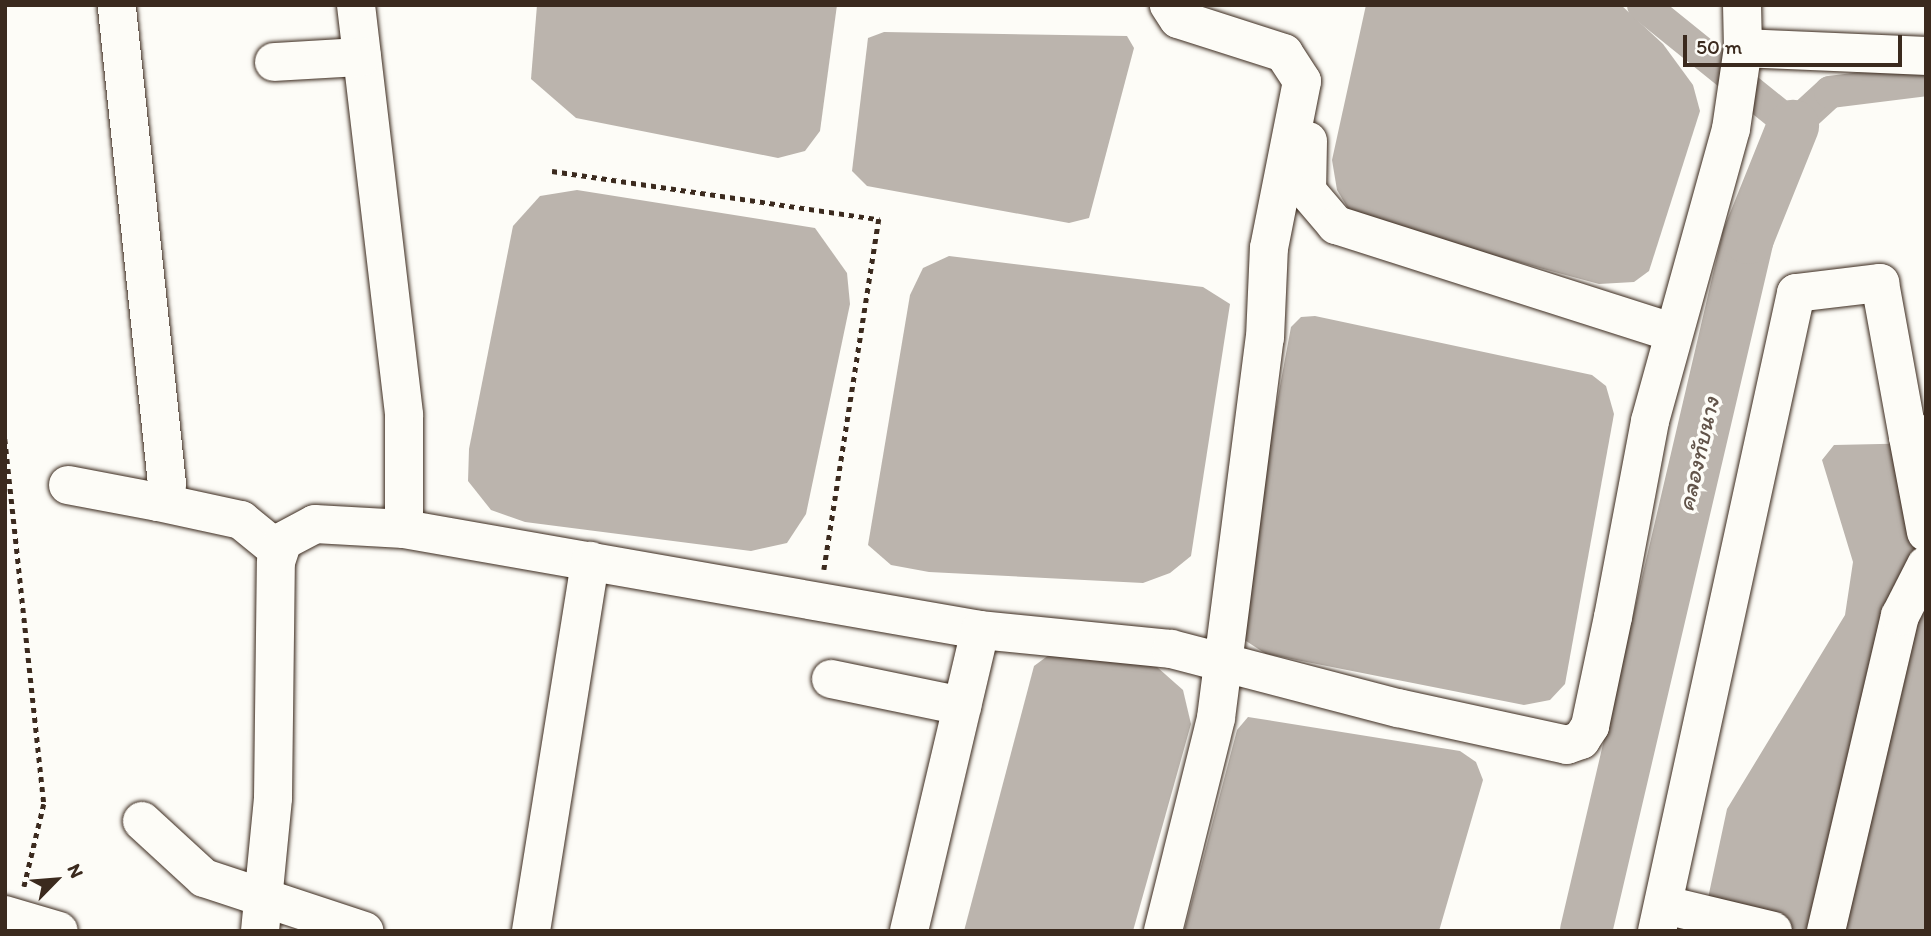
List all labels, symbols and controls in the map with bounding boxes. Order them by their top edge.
scale bar [1686,21,1905,65]
text: 50 m [1696,34,1742,59]
water label: คลองทับนาง [1671,394,1725,514]
north arrow [21,845,91,915]
text: N [62,860,89,882]

